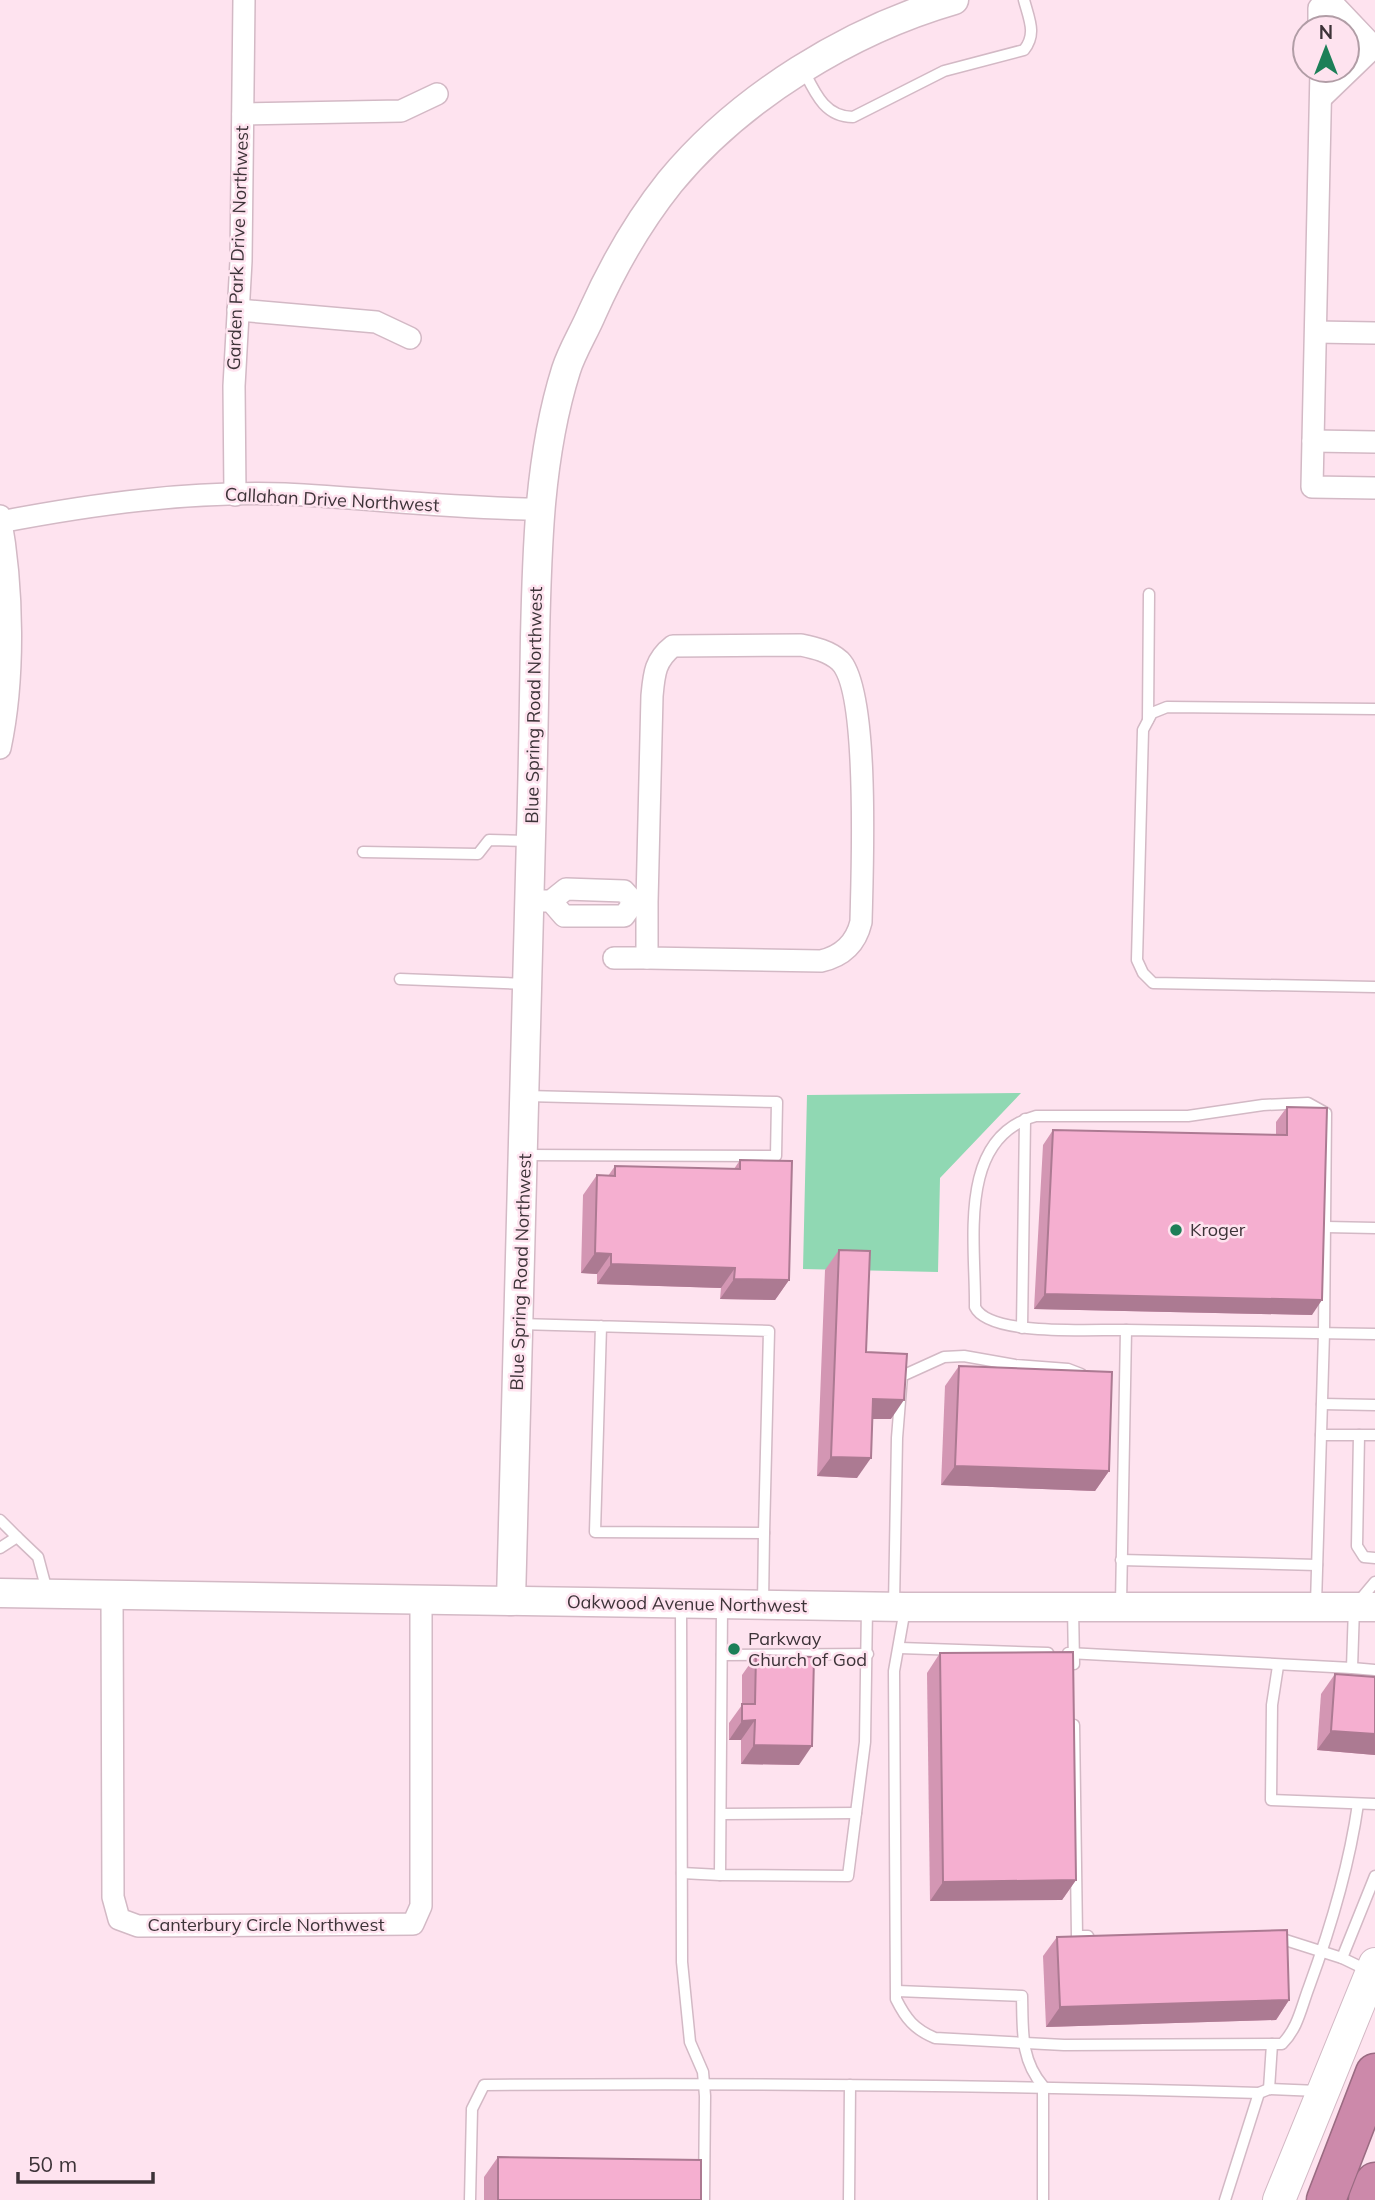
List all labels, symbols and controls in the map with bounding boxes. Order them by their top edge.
north arrow [1291,14,1361,84]
text: N [1319,20,1333,44]
street label: Garden Park Drive Northwest [222,125,253,371]
street label: Callahan Drive Northwest [224,482,440,517]
street label: Blue Spring Road Northwest [520,586,547,824]
street label: Blue Spring Road Northwest [505,1153,536,1391]
place label: Kroger [1190,1218,1246,1241]
marker: Kroger [1168,1222,1184,1238]
street label: Oakwood Avenue Northwest [567,1590,807,1617]
place label: Parkway Church of God [748,1627,867,1671]
marker: Parkway Church of God [726,1641,742,1657]
street label: Canterbury Circle Northwest [147,1913,385,1936]
scale bar [18,2140,152,2184]
text: 50 m [28,2151,77,2177]

